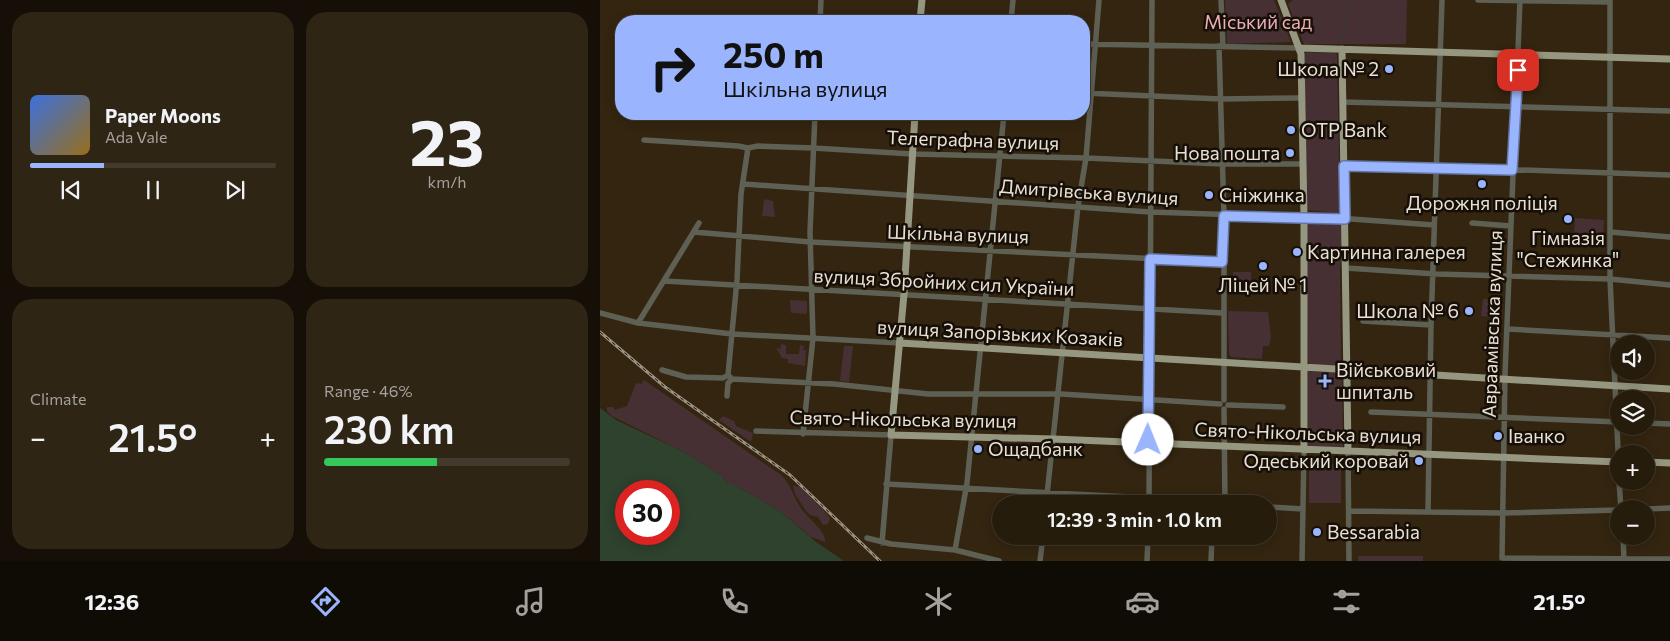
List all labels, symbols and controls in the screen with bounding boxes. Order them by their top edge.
park label: Міський сад [1204,10,1312,33]
text: 250 m [723,32,824,75]
icon: right [640,35,705,100]
pin [1497,49,1539,91]
icon: arrive [1504,56,1532,84]
place label: Школа № 2 [1277,57,1379,80]
marker: Школа № 2 [1383,63,1395,75]
text: Шкільна вулиця [723,75,888,102]
text: 23 [410,100,484,179]
text: Paper Moons [105,104,221,127]
place label: OTP Bank [1301,118,1387,141]
marker: OTP Bank [1285,124,1297,136]
street label: Телеграфна вулиця [886,125,1060,154]
text: Ada Vale [105,127,167,146]
place label: Нова пошта [1174,141,1280,164]
marker: Нова пошта [1284,147,1296,159]
text: km/h [428,172,466,191]
street label: Дмитрівська вулиця [999,174,1179,209]
icon: previous [57,176,85,204]
icon: pause [139,176,167,204]
icon: next [221,176,249,204]
marker: Дорожня поліція [1476,178,1488,190]
place label: Сніжинка [1219,183,1305,206]
marker: Сніжинка [1203,189,1215,201]
place label: Дорожня поліція [1406,191,1558,214]
marker: Гімназія "Стежинка" [1562,213,1574,225]
street label: Шкільна вулиця [887,220,1029,247]
place label: Гімназія "Стежинка" [1517,226,1619,271]
street label: Авраамівська вулиця [1477,230,1506,418]
place label: Картинна галерея [1307,240,1466,263]
marker: Картинна галерея [1291,246,1303,258]
marker: Ліцей № 1 [1257,260,1269,272]
street label: вулиця Збройних сил України [813,263,1075,300]
place label: Ліцей № 1 [1219,273,1307,296]
place label: Школа № 6 [1356,299,1459,322]
marker: Школа № 6 [1463,305,1475,317]
street label: вулиця Запорізьких Козаків [877,315,1123,350]
map controls [1610,335,1655,545]
button: sound [1610,335,1655,380]
place label: Військовий шпиталь [1336,358,1436,403]
marker: Військовий шпиталь [1318,374,1332,388]
text: Range · 46% [324,381,412,400]
text: Climate [30,389,86,408]
button: layers [1610,390,1655,435]
text: 230 km [324,405,454,452]
street label: Свято-Нікольська вулиця [789,405,1017,432]
text: 21.5° [108,413,197,460]
position arrow [1121,413,1173,465]
street label: Свято-Нікольська вулиця [1194,417,1422,448]
text: − [30,420,46,454]
text: + [260,420,276,454]
place label: Іванко [1508,424,1565,447]
marker: Іванко [1492,430,1504,442]
place label: Ощадбанк [988,437,1083,460]
marker: Ощадбанк [972,443,984,455]
button: + [1610,445,1655,490]
place label: Одеський коровай [1243,449,1409,472]
marker: Одеський коровай [1413,455,1425,467]
speed limit sign: 30 [615,480,680,545]
button: − [1610,500,1655,545]
text: 12:39 · 3 min · 1.0 km [1047,508,1222,531]
place label: Bessarabia [1327,520,1420,543]
marker: Bessarabia [1311,526,1323,538]
icon: directions [308,584,343,619]
icon: music [513,584,548,619]
icon: phone [717,584,752,619]
icon: climate [921,584,956,619]
icon: car [1125,584,1160,619]
icon: filters [1329,584,1364,619]
text: 12:36 [85,588,139,615]
text: 21.5° [1533,588,1585,615]

